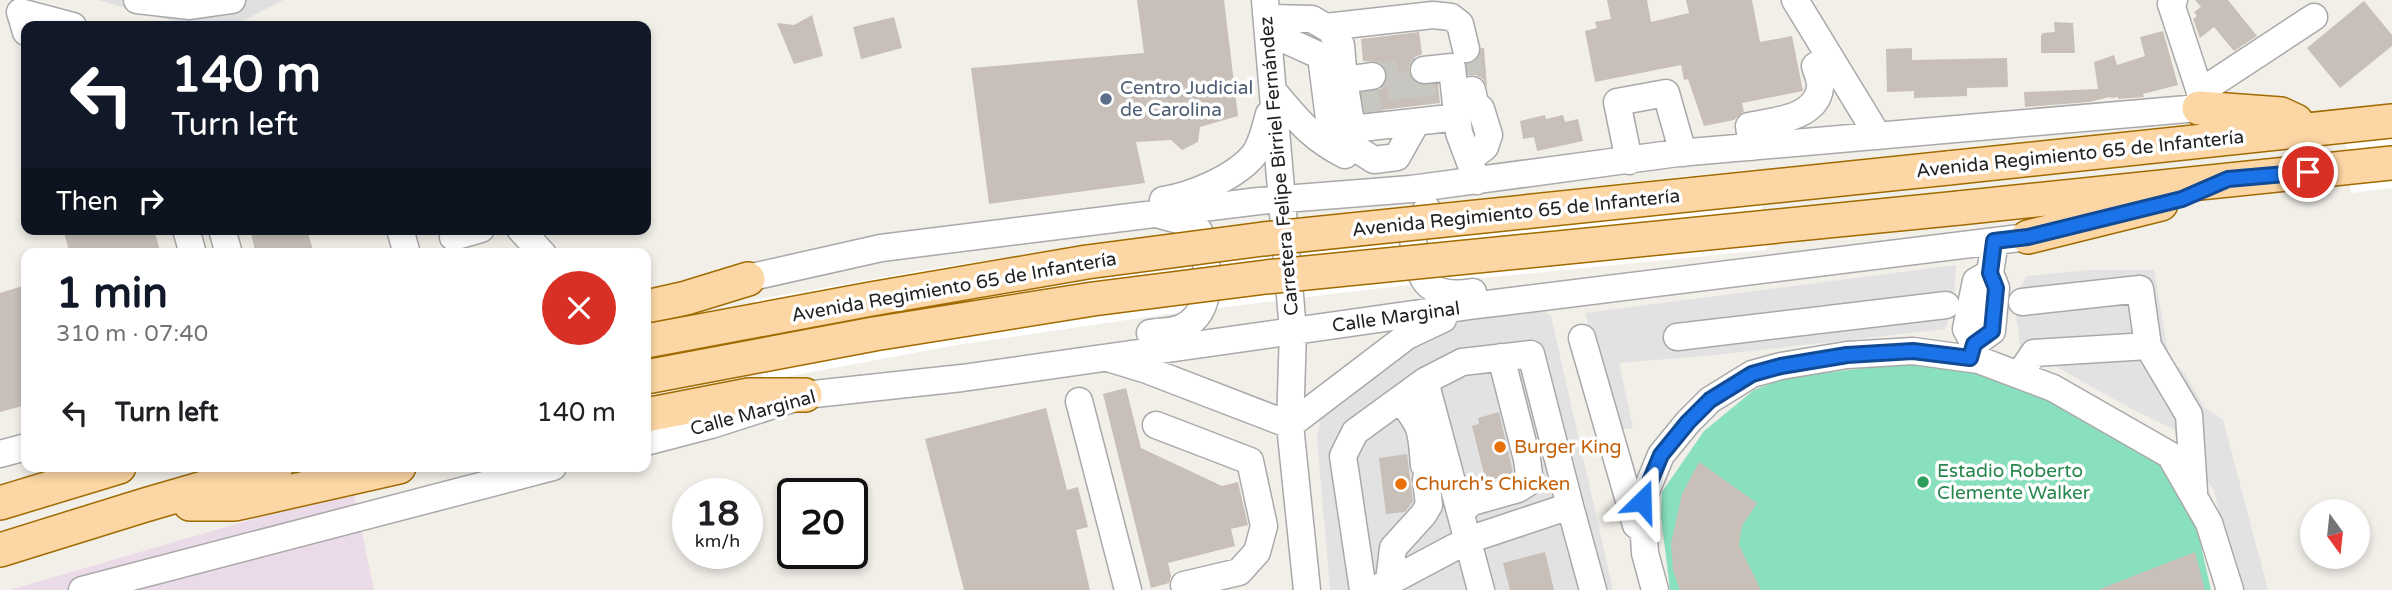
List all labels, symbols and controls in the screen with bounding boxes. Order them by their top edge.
street label: Carretera Felipe Birriel Fernández [1255,15,1303,317]
text: 140 m [171,46,321,105]
icon: left [56,49,147,140]
place label: Centro Judicial de Carolina [1120,77,1253,121]
marker: Centro Judicial de Carolina [1098,91,1114,107]
text: Turn left [171,106,298,144]
street label: Avenida Regimiento 65 de Infantería [1915,126,2245,182]
pin [2278,142,2338,202]
icon: arrive [2289,153,2327,191]
icon: right [132,182,170,220]
street label: Avenida Regimiento 65 de Infantería [1351,185,1681,241]
text: Then [56,186,118,217]
street label: Avenida Regimiento 65 de Infantería [790,248,1118,326]
text: 1 min [56,268,168,319]
button: close [542,271,616,345]
street label: Calle Marginal [1331,297,1461,337]
text: 310 m · 07:40 [56,320,208,348]
street label: Calle Marginal [688,386,818,440]
icon: left [56,394,94,432]
text: Turn left [115,397,218,428]
text: 140 m [536,397,616,428]
place label: Burger King [1514,436,1622,458]
marker: Burger King [1492,439,1508,455]
place label: Estadio Roberto Clemente Walker [1937,460,2091,504]
position arrow [1605,464,1679,538]
place label: Church's Chicken [1415,473,1570,495]
marker: Estadio Roberto Clemente Walker [1915,474,1931,490]
marker: Church's Chicken [1393,476,1409,492]
speed limit sign: 20 [777,478,868,569]
text: 18 [696,493,739,535]
north arrow [2300,499,2370,569]
map controls [2300,499,2370,569]
text: km/h [695,530,740,552]

